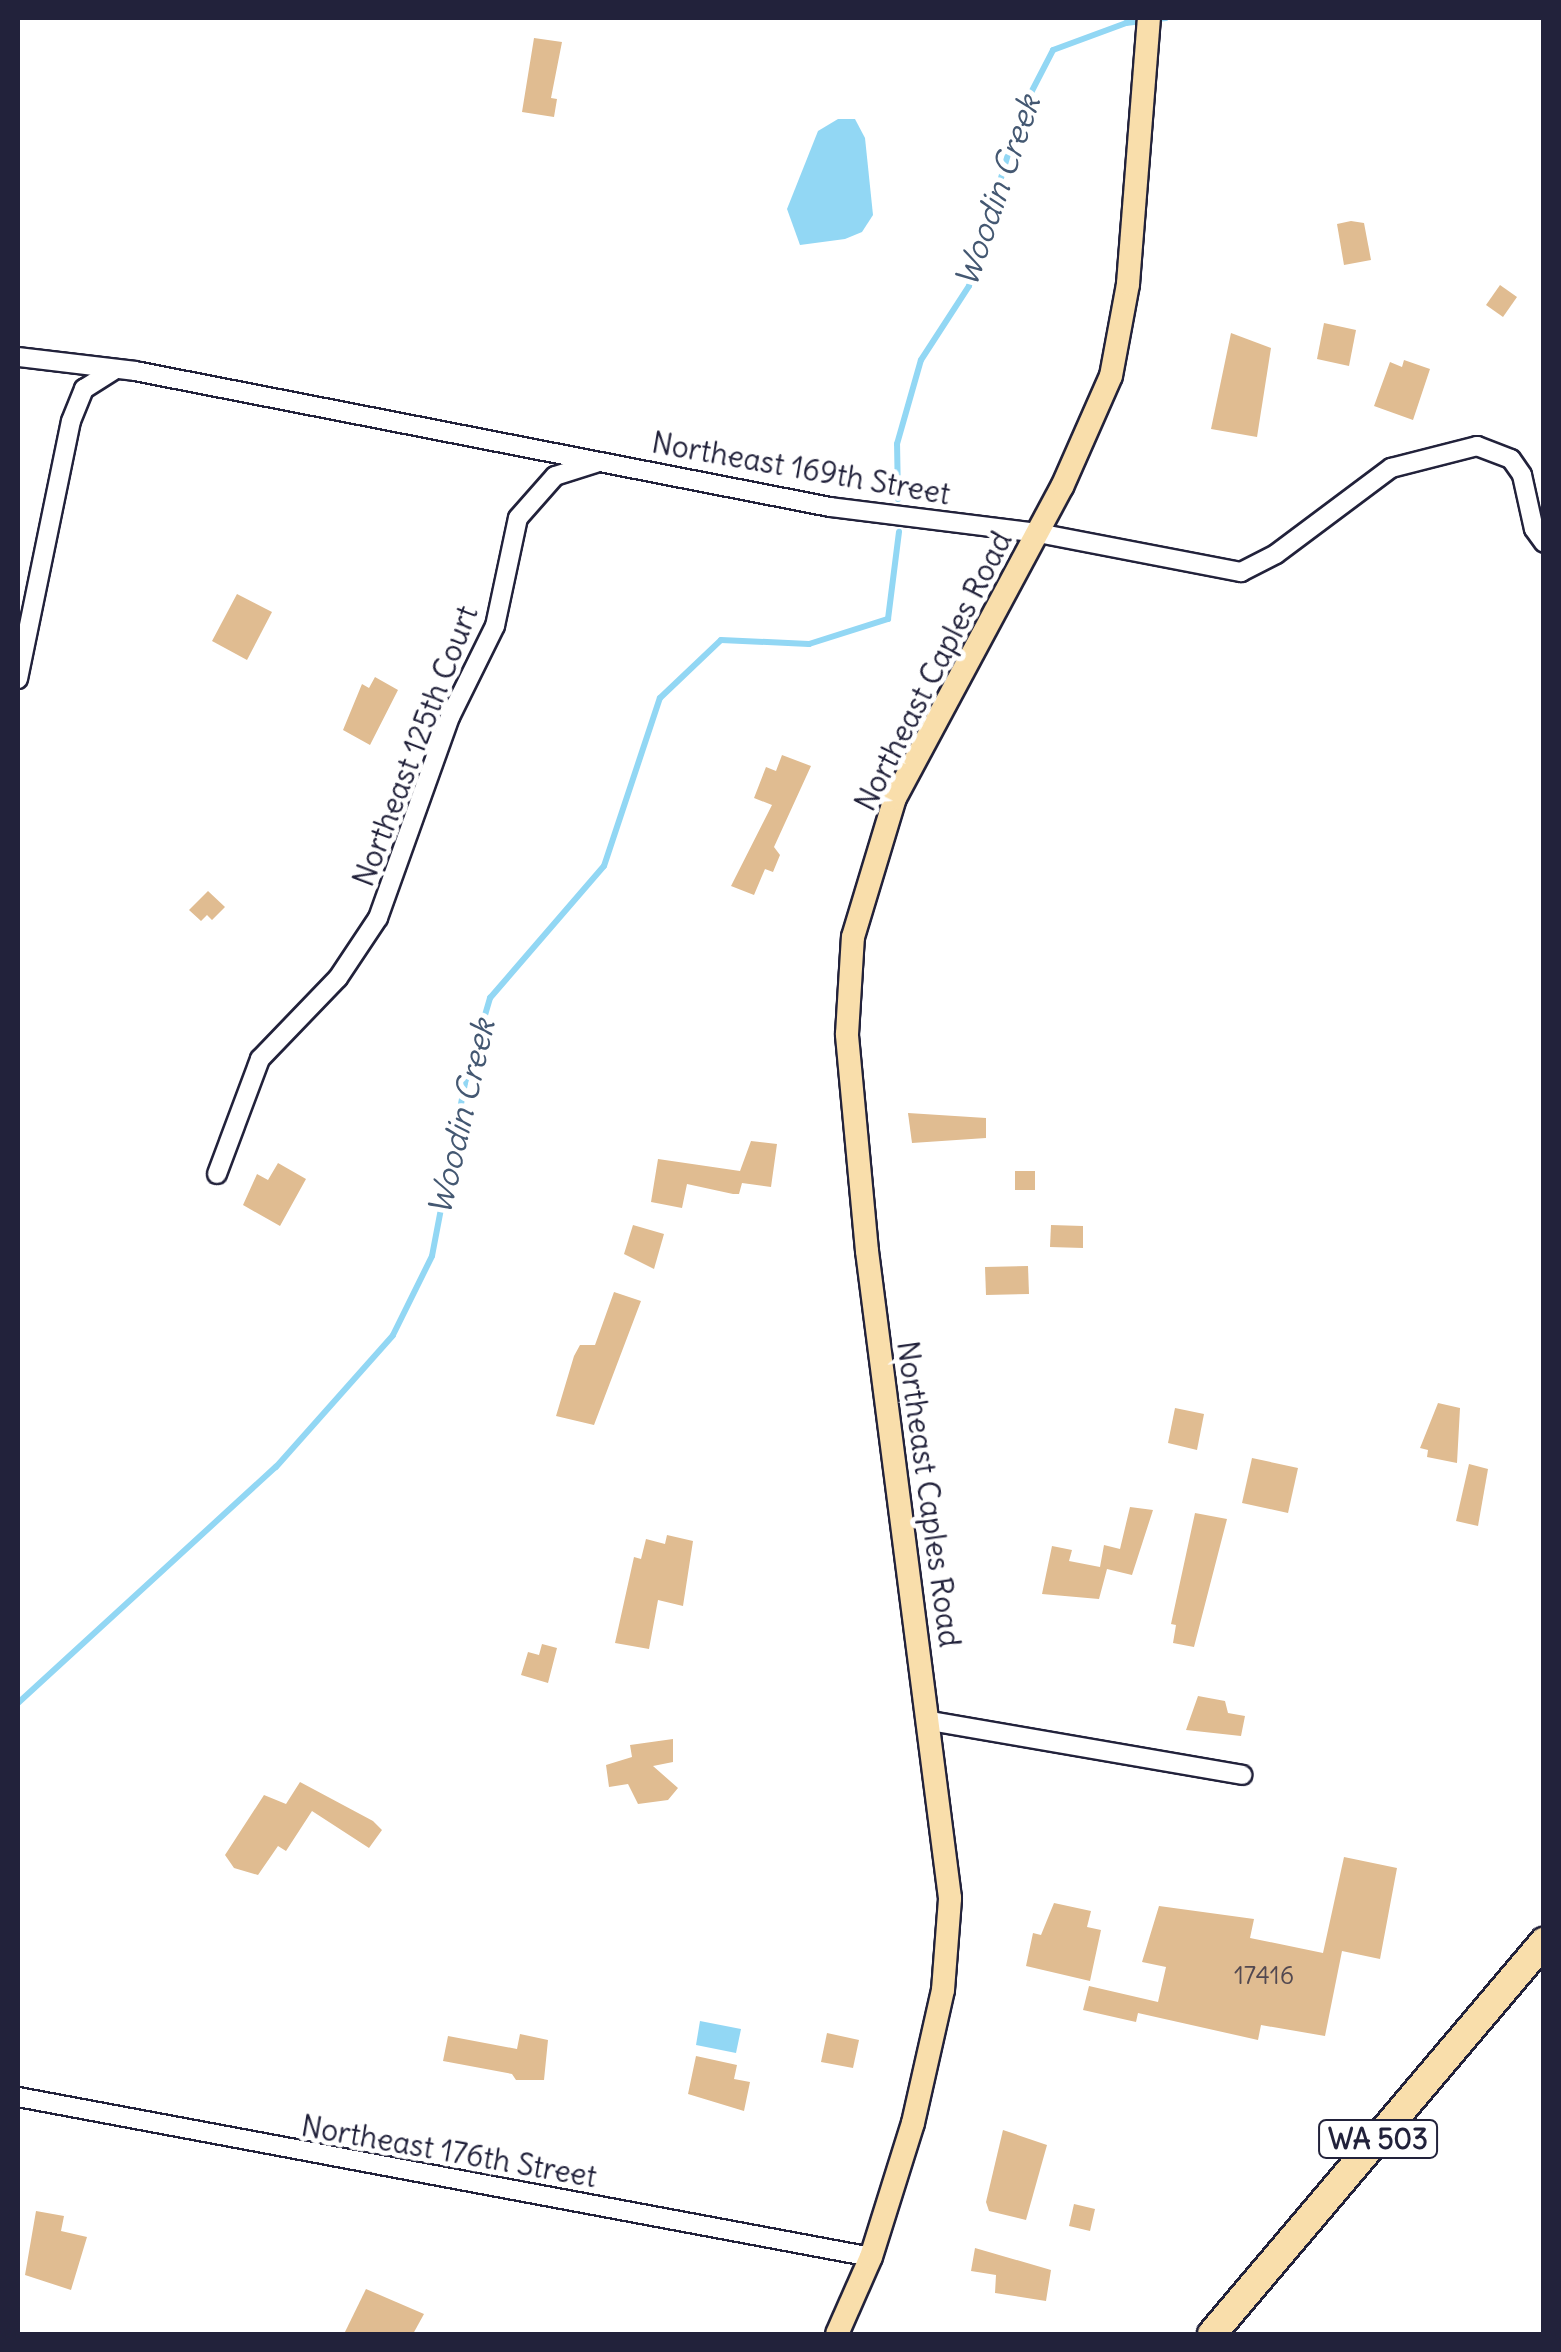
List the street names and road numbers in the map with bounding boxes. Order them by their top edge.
street label: Northeast 169th Street [649,424,953,512]
street label: Northeast Caples Road [847,525,1019,817]
street label: Northeast 125th Court [345,601,485,891]
street label: Northeast Caples Road [890,1339,968,1649]
street label: Northeast 176th Street [298,2107,600,2195]
road number: WA 503 [1318,2116,1438,2162]

